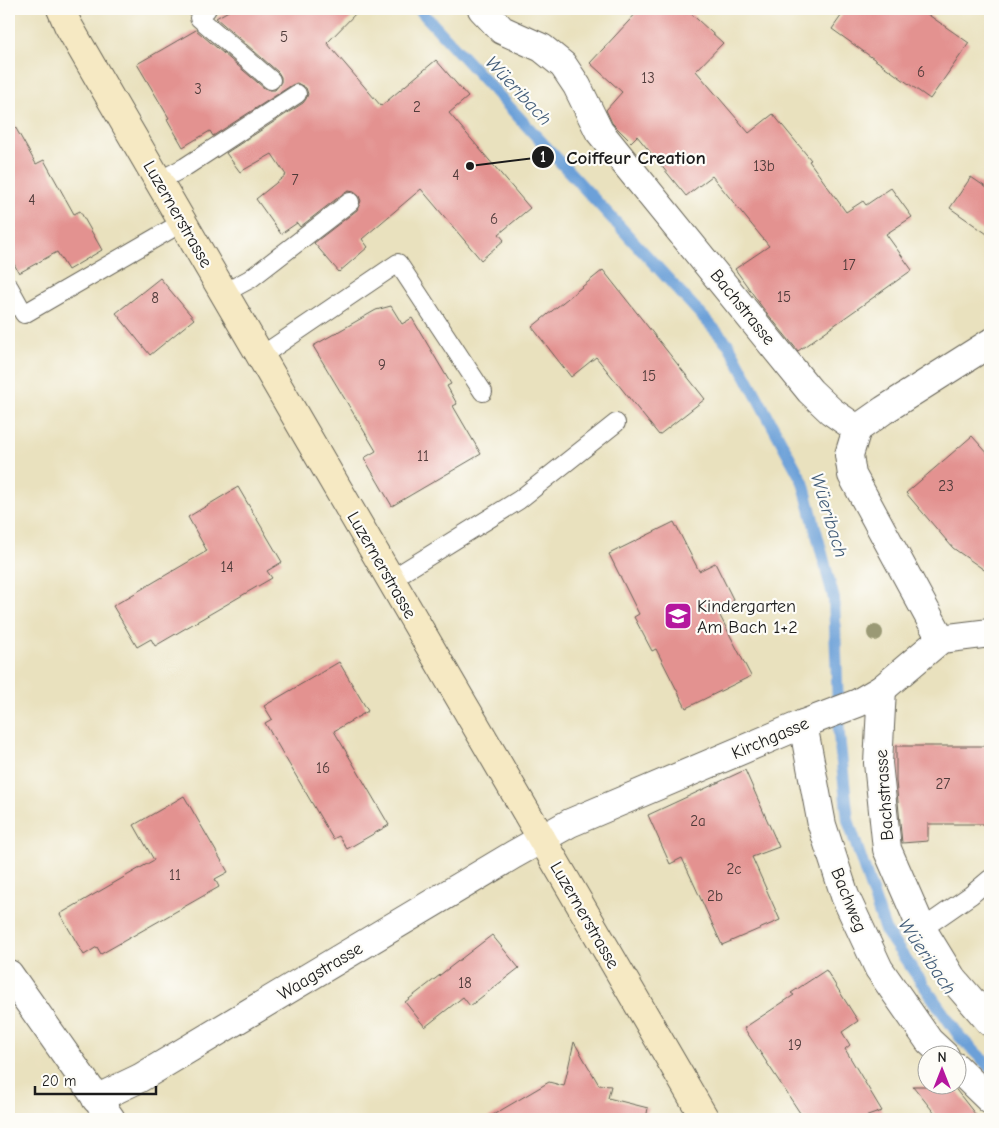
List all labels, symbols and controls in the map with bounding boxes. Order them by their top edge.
house number: 5 [280,28,288,46]
water label: Wüeribach [480,51,556,130]
house number: 6 [917,63,925,81]
house number: 13 [641,69,655,87]
house number: 3 [194,80,202,98]
house number: 2 [413,98,421,116]
callout: Coiffeur Creation [531,140,715,174]
text: Coiffeur Creation [566,147,706,169]
text: 1 [540,148,546,166]
street label: Luzernerstrasse [138,157,217,272]
house number: 13b [753,157,775,175]
house number: 4 [452,166,460,184]
house number: 7 [291,171,299,189]
house number: 4 [28,191,36,209]
house number: 6 [490,210,498,228]
house number: 17 [842,256,856,274]
street label: Bachstrasse [706,265,780,349]
house number: 15 [777,288,791,306]
house number: 8 [151,289,159,307]
house number: 9 [378,356,386,374]
house number: 15 [642,367,656,385]
house number: 11 [417,447,429,465]
water label: Wüeribach [806,470,852,560]
house number: 23 [938,477,954,495]
street label: Luzernerstrasse [342,508,421,623]
house number: 14 [220,558,234,576]
place label: Kindergarten Am Bach 1+2 [697,596,798,638]
school or university icon: Kindergarten Am Bach 1+2 [663,601,693,631]
street label: Kirchgasse [728,713,812,764]
street label: Bachstrasse [871,749,898,841]
house number: 16 [316,759,330,777]
house number: 27 [936,775,950,793]
house number: 2a [690,812,706,830]
street label: Luzernerstrasse [545,858,624,973]
house number: 2c [726,860,742,878]
street label: Bachweg [826,865,871,936]
house number: 11 [169,866,181,884]
house number: 2b [707,887,723,905]
water label: Wüeribach [894,914,961,999]
street label: Waagstrasse [274,938,366,1005]
house number: 18 [458,974,472,992]
house number: 19 [788,1036,802,1054]
north arrow [916,1046,966,1096]
text: N [937,1049,947,1066]
scale bar [35,1063,156,1095]
text: 20 m [42,1072,76,1090]

